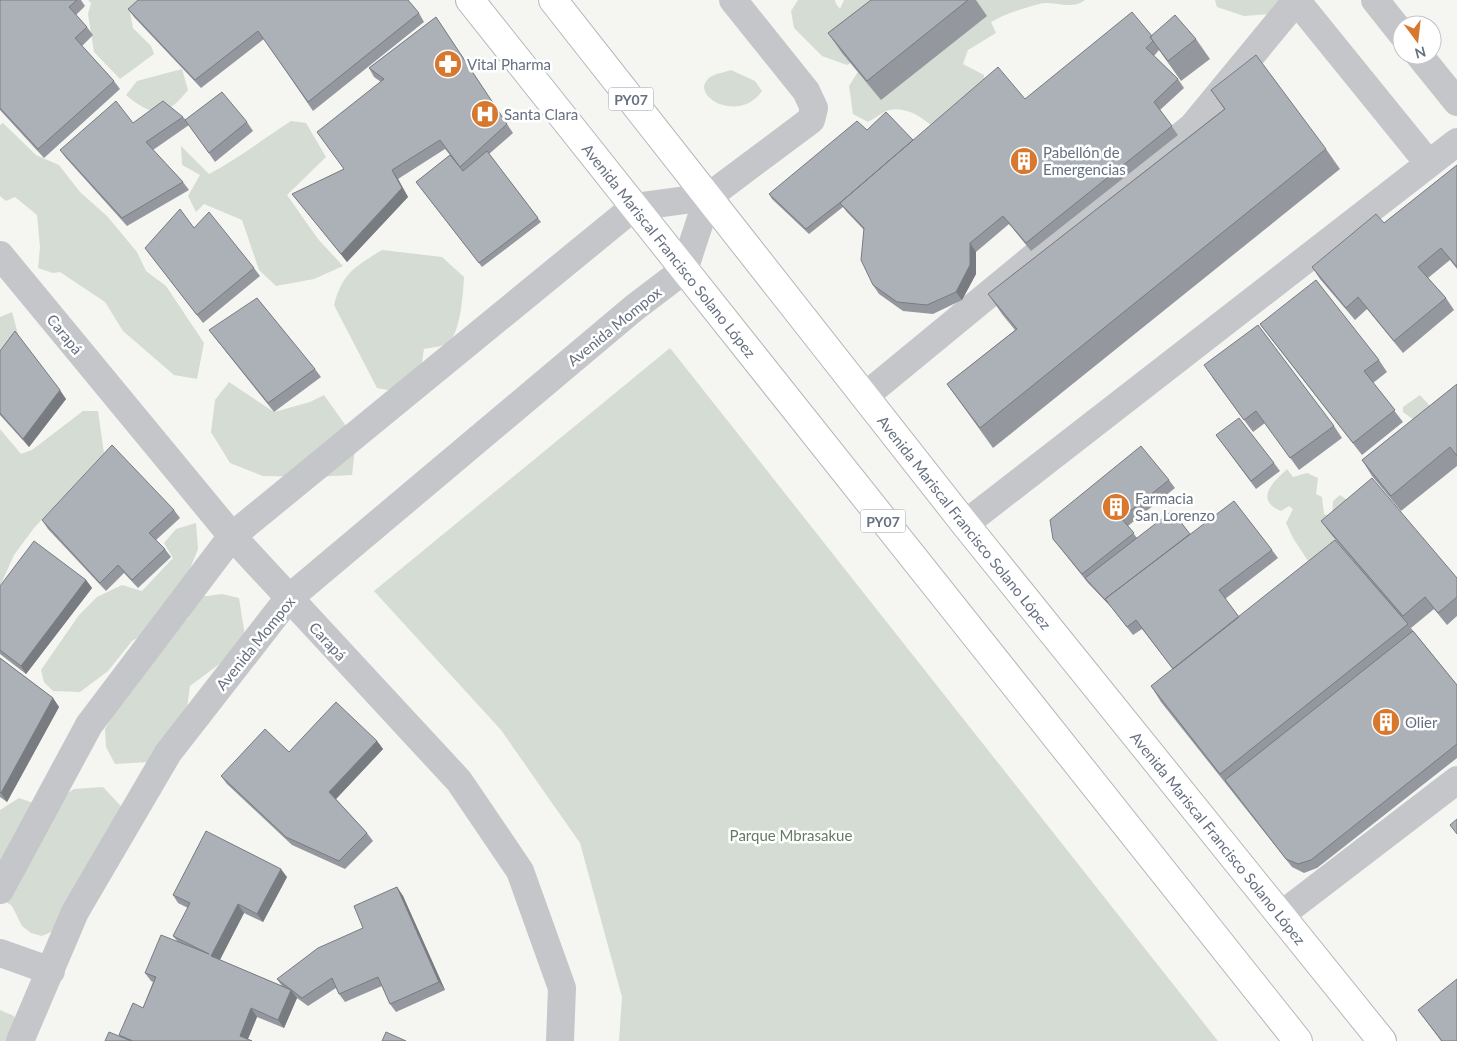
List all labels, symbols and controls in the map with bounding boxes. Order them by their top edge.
north arrow [1392,15,1442,65]
text: N [1413,43,1428,63]
pharmacy icon: Vital Pharma [433,49,463,79]
place label: Vital Pharma [467,55,551,73]
road number: PY07 [608,88,654,110]
hospital icon: Santa Clara [470,99,500,129]
place label: Santa Clara [504,105,578,123]
street label: Avenida Mariscal Francisco Solano López [579,140,760,361]
place label: Pabellón de Emergencias [1043,143,1126,178]
building icon: Pabellón de Emergencias [1009,146,1039,176]
street label: Avenida Mompox [564,282,665,369]
street label: Carapá [43,310,87,358]
street label: Avenida Mariscal Francisco Solano López [874,412,1055,633]
place label: Farmacia San Lorenzo [1135,489,1215,524]
building icon: Farmacia San Lorenzo [1101,492,1131,522]
road number: PY07 [860,510,906,532]
street label: Avenida Mompox [212,592,299,693]
street label: Carapá [306,618,350,664]
building icon: Olier [1371,707,1401,737]
place label: Olier [1405,713,1438,731]
street label: Avenida Mariscal Francisco Solano López [1127,728,1310,948]
park label: Parque Mbrasakue [730,826,852,844]

